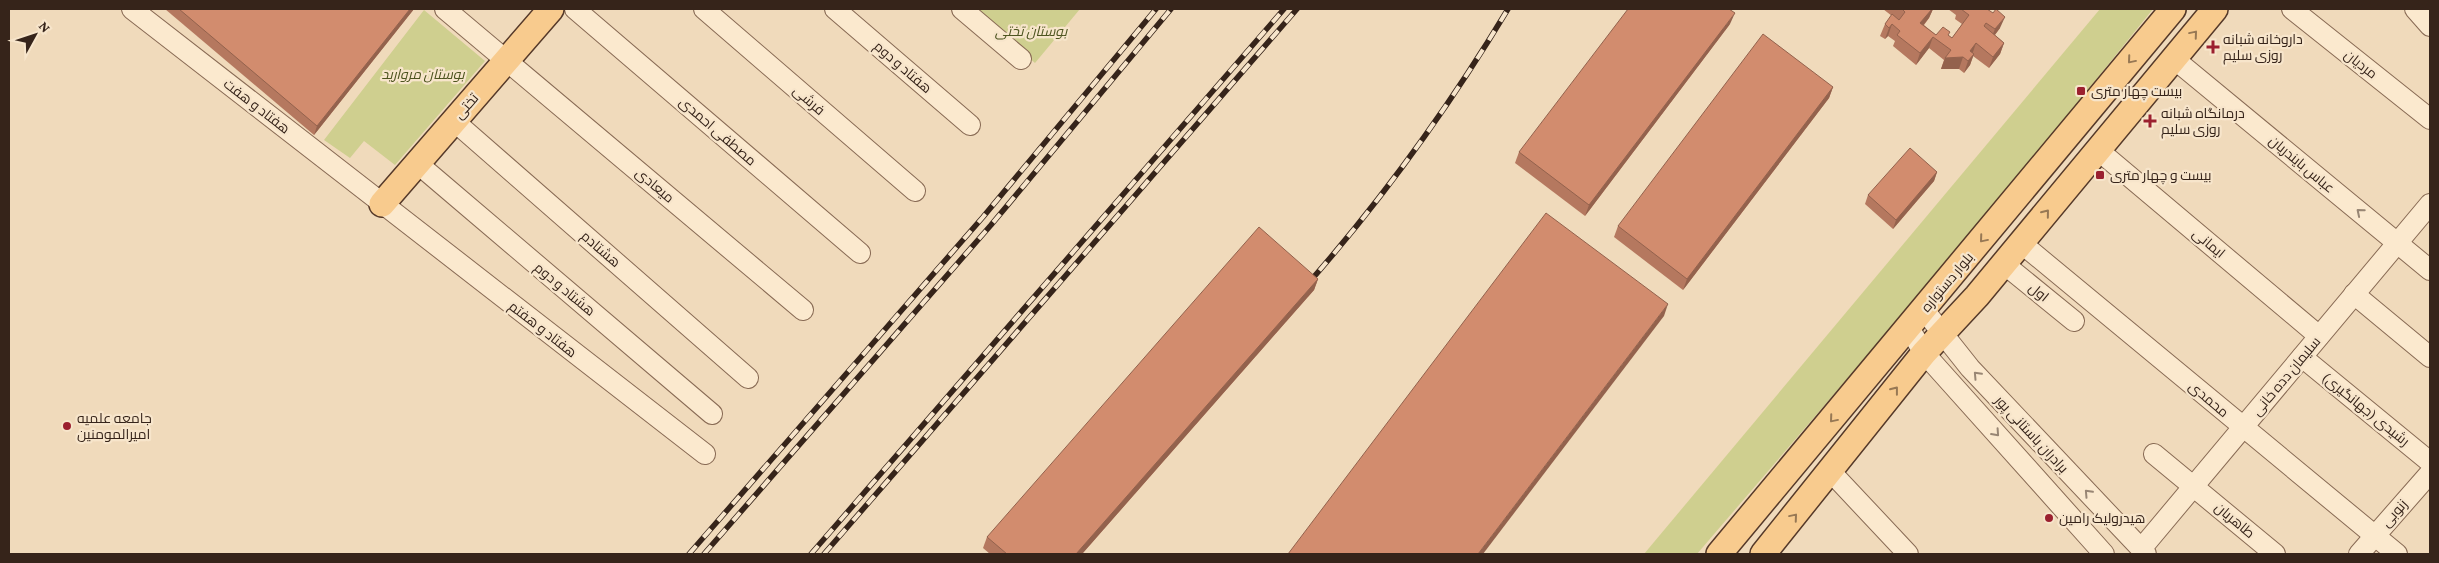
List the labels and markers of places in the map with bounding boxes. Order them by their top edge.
place label: داروخانه شبانه روزی سلیم [2223,31,2303,65]
marker: داروخانه شبانه روزی سلیم [2207,41,2219,53]
place label: بیست چهار متری [2091,83,2182,101]
marker: بیست چهار متری [2075,85,2087,97]
place label: درمانگاه شبانه روزی سلیم [2161,105,2245,139]
marker: درمانگاه شبانه روزی سلیم [2143,114,2157,128]
place label: بیست و چهار متری [2110,167,2212,185]
marker: بیست و چهار متری [2094,169,2106,181]
place label: جامعه علمیه امیرالمومنین [77,410,152,442]
marker: جامعه علمیه امیرالمومنین [61,420,73,432]
place label: هیدرولیک رامین [2059,510,2145,526]
marker: هیدرولیک رامین [2043,512,2055,524]

